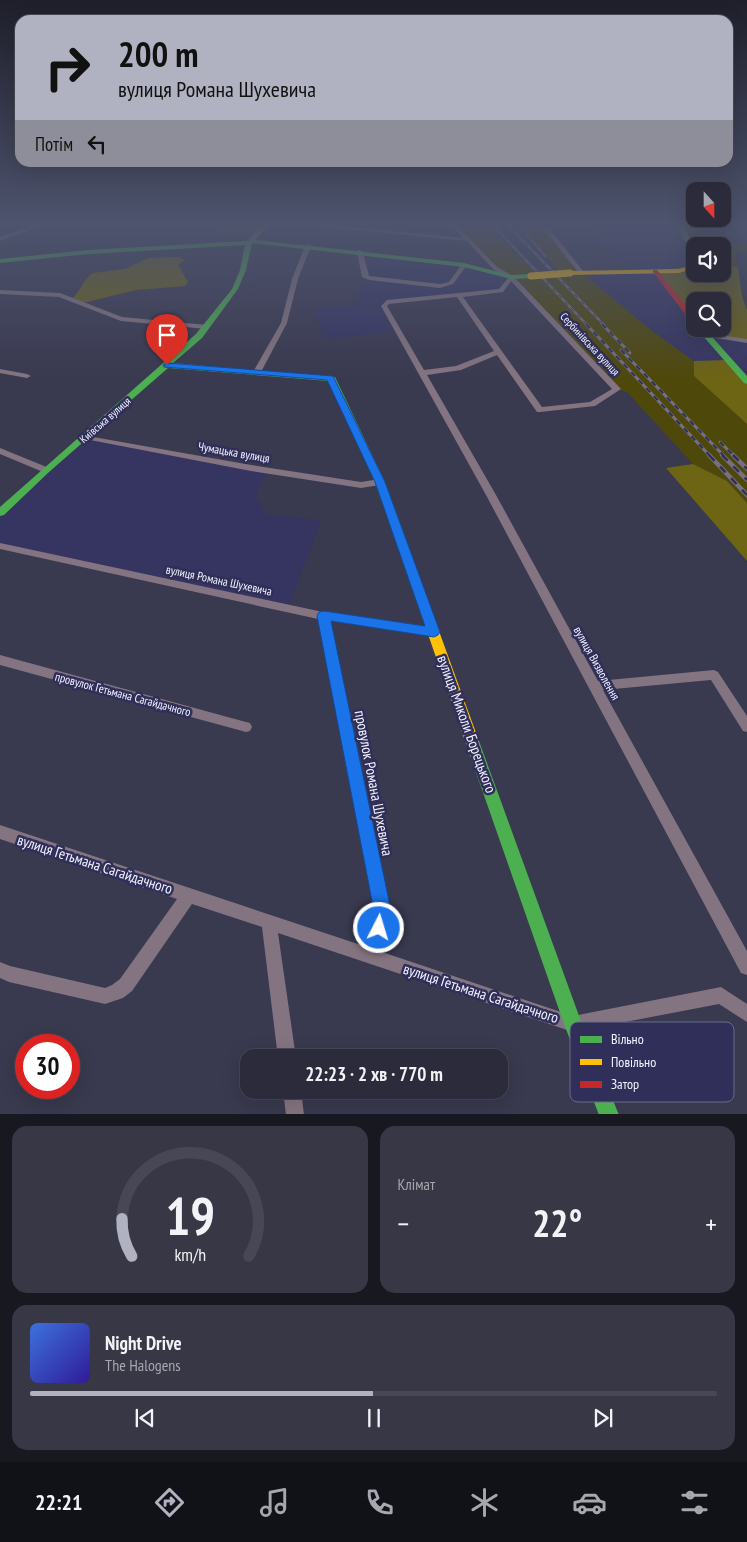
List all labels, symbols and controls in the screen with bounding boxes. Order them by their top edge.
text: 200 m [118,31,199,77]
icon: right [35,35,100,100]
text: вулиця Романа Шухевича [118,75,316,103]
icon: left [83,130,111,158]
text: Потім [35,132,73,156]
north arrow [686,182,731,228]
map controls [686,182,731,337]
button: sound [686,237,731,282]
button: search [686,292,731,337]
street label: Сербинівська вулиця [557,310,623,378]
pin [146,314,188,365]
icon: arrive [153,321,181,349]
street label: Київська вулиця [77,394,133,446]
street label: Чумацька вулиця [197,438,271,466]
street label: вулиця Романа Шухевича [165,561,274,599]
street label: вулиця Визволення [571,624,624,703]
street label: вулиця Миколи Борецького [433,653,501,795]
street label: провулок Гетьмана Сагайдачного [54,669,192,719]
street label: провулок Романа Шухевича [351,709,397,857]
street label: вулиця Гетьмана Сагайдачного [15,830,175,898]
position arrow [352,901,404,953]
street label: вулиця Гетьмана Сагайдачного [401,959,561,1027]
legend [570,1022,734,1102]
text: Вільно [611,1030,644,1048]
speed limit sign: 30 [15,1034,80,1099]
text: Повільно [611,1053,656,1071]
text: 22:23 · 2 хв · 770 m [305,1062,443,1086]
text: Затор [611,1075,639,1093]
text: Клімат [398,1174,435,1194]
text: 19 [165,1182,215,1249]
text: 22° [532,1198,582,1247]
text: − [398,1205,409,1242]
text: + [705,1205,717,1242]
text: km/h [174,1243,206,1266]
text: Night Drive [105,1331,182,1355]
text: The Halogens [105,1355,181,1375]
icon: previous [131,1404,159,1432]
icon: pause [360,1404,388,1432]
icon: next [589,1404,617,1432]
icon: directions [152,1485,187,1520]
icon: music [257,1485,292,1520]
icon: phone [362,1485,397,1520]
icon: climate [467,1485,502,1520]
icon: car [572,1485,607,1520]
icon: filters [677,1485,712,1520]
text: 22:21 [35,1488,83,1516]

